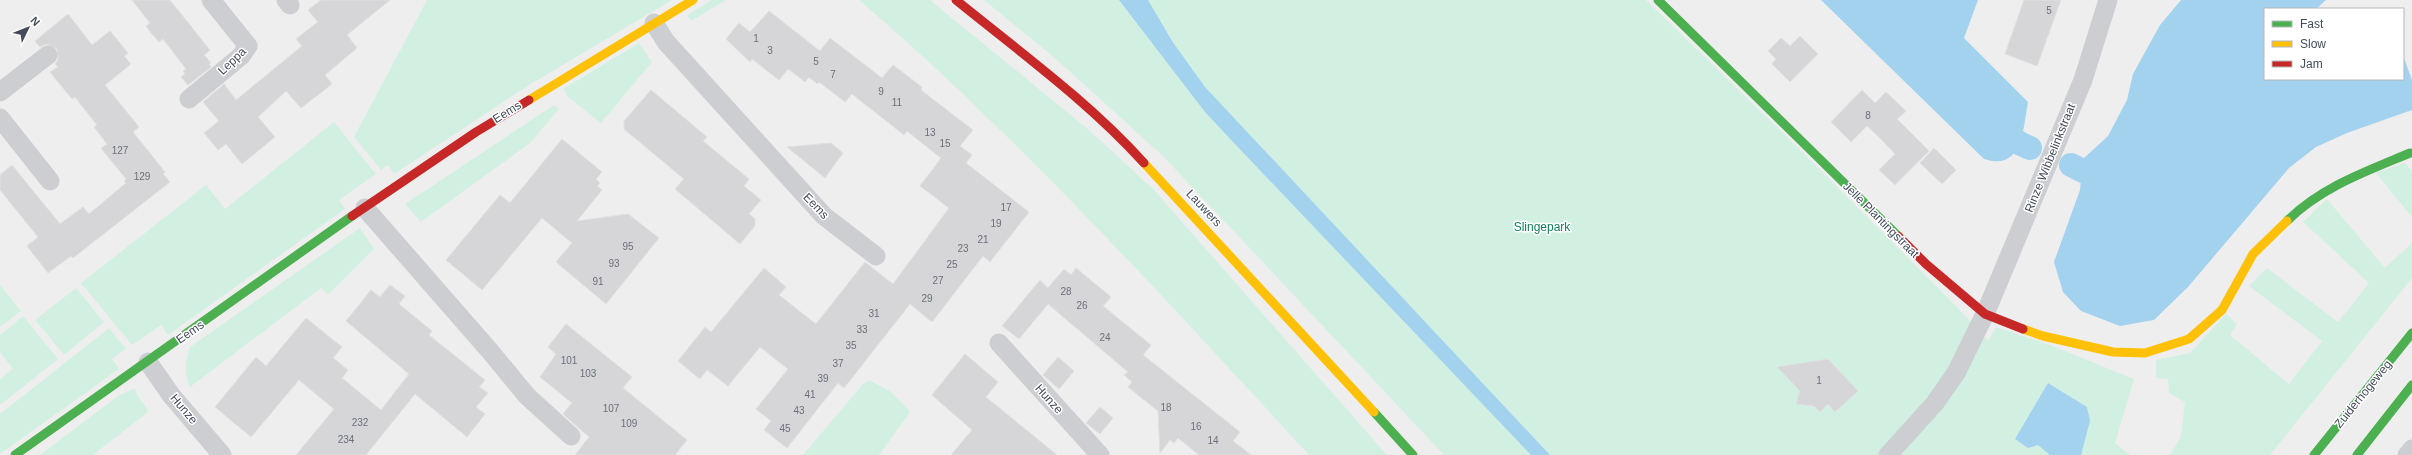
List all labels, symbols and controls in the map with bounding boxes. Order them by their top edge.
house number: 5 [2046,5,2052,16]
north arrow [8,8,48,48]
legend [2264,8,2404,80]
text: N [28,14,42,28]
text: Fast [2300,17,2324,31]
house number: 1 [753,33,759,44]
text: Slow [2300,37,2326,51]
street label: Leppa [215,44,249,78]
house number: 3 [767,45,773,56]
house number: 5 [813,56,819,67]
text: Jam [2300,57,2323,71]
house number: 7 [830,69,836,80]
house number: 9 [878,86,884,97]
house number: 11 [892,97,903,108]
street label: Eems [490,98,524,126]
street label: Rinze Wibbelinkstraat [2022,101,2078,214]
house number: 8 [1865,110,1871,121]
house number: 13 [924,127,936,138]
house number: 15 [939,138,951,149]
house number: 127 [112,145,129,156]
house number: 129 [134,171,151,182]
street label: Jelle Plantingstraat [1840,179,1922,261]
street label: Lauwers [1183,187,1225,229]
street label: Eems [800,190,832,222]
house number: 17 [1000,202,1012,213]
house number: 19 [990,218,1002,229]
park label: Slingepark [1514,220,1571,234]
house number: 21 [977,234,989,245]
house number: 95 [622,241,634,252]
house number: 23 [957,243,969,254]
house number: 93 [608,258,620,269]
house number: 25 [946,259,958,270]
house number: 27 [932,275,944,286]
house number: 91 [592,276,604,287]
house number: 28 [1060,286,1072,297]
house number: 29 [921,293,933,304]
house number: 26 [1076,300,1088,311]
house number: 31 [868,308,880,319]
street label: Eems [173,317,207,347]
house number: 33 [856,324,868,335]
house number: 24 [1099,332,1111,343]
house number: 35 [845,340,857,351]
house number: 101 [561,355,578,366]
street label: Zuiderhogeweg [2332,357,2394,431]
house number: 37 [832,358,844,369]
house number: 103 [580,368,597,379]
house number: 39 [817,373,829,384]
house number: 1 [1816,375,1822,386]
street label: Hunze [1032,381,1066,417]
house number: 41 [804,389,816,400]
street label: Hunze [167,391,201,427]
house number: 18 [1160,402,1172,413]
house number: 107 [603,403,620,414]
house number: 43 [793,405,805,416]
house number: 232 [352,417,369,428]
house number: 109 [621,418,638,429]
house number: 16 [1190,421,1202,432]
house number: 45 [779,423,791,434]
house number: 234 [338,434,355,445]
house number: 14 [1207,435,1219,446]

